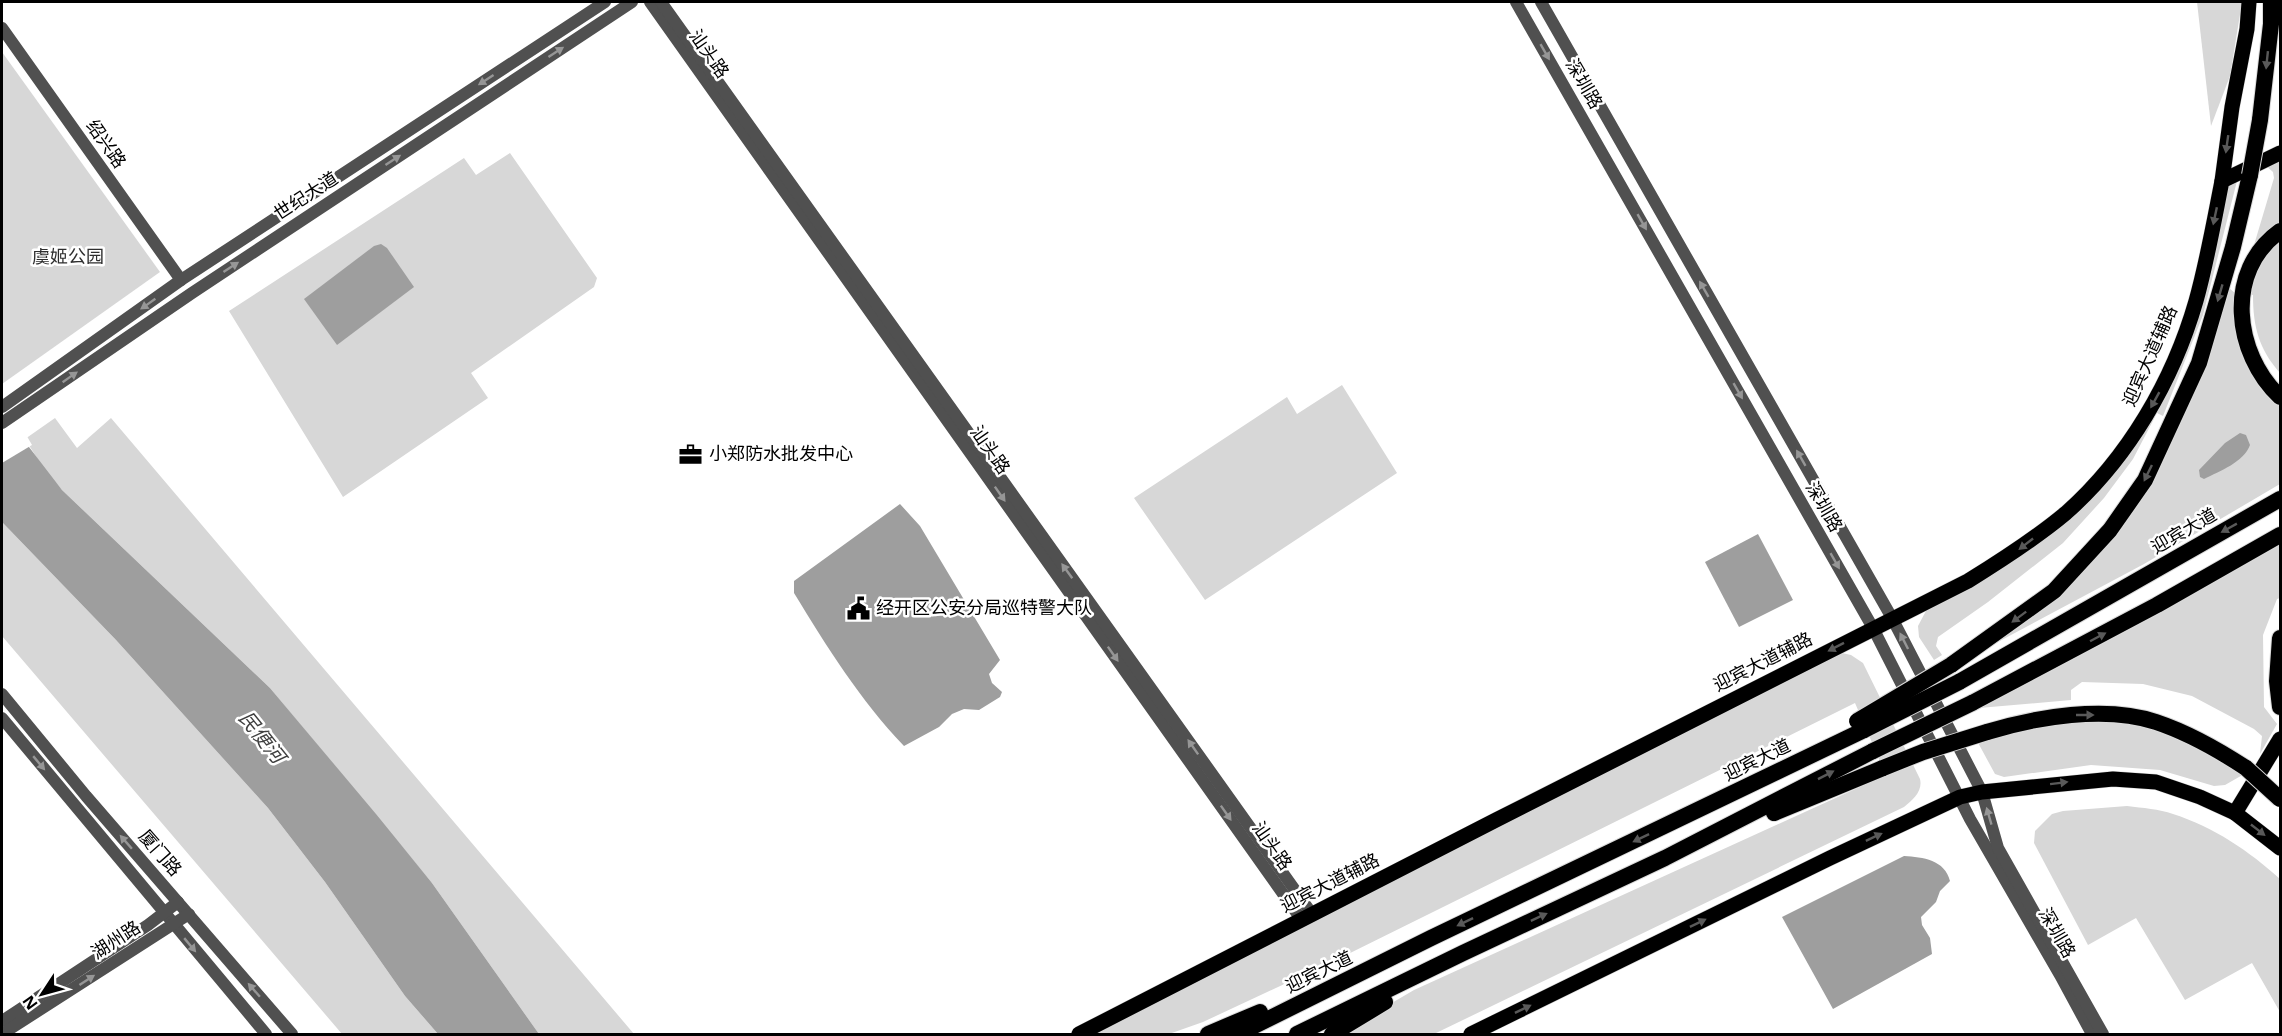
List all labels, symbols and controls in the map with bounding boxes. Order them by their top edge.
street label: 汕头路 [685,24,735,82]
one-way arrow [1540,44,1550,61]
one-way arrow [548,47,564,58]
one-way arrow [2262,50,2271,69]
street label: 深圳路 [1561,54,1609,113]
one-way arrow [478,74,494,86]
street label: 绍兴路 [82,114,132,172]
one-way arrow [2223,134,2232,153]
one-way arrow [385,154,402,165]
street label: 世纪大道 [269,165,342,225]
one-way arrow [2210,207,2219,226]
one-way arrow [1636,214,1647,230]
park label: 虞姬公园 [32,244,104,268]
one-way arrow [222,261,238,273]
one-way arrow [1700,280,1710,297]
one-way arrow [2215,284,2224,302]
one-way arrow [140,297,156,309]
street label: 迎宾大道辅路 [2116,301,2182,410]
one-way arrow [61,371,77,383]
one-way arrow [1733,383,1743,400]
one-way arrow [2150,392,2160,409]
street label: 汕头路 [966,420,1016,478]
office icon: 小郑防水批发中心 [678,441,704,467]
place label: 小郑防水批发中心 [709,441,853,465]
one-way arrow [1796,449,1806,466]
one-way arrow [2143,465,2152,482]
street label: 深圳路 [1801,477,1849,536]
one-way arrow [994,486,1006,502]
street label: 迎宾大道 [2146,502,2221,559]
one-way arrow [2220,523,2237,533]
one-way arrow [2018,538,2033,550]
one-way arrow [1829,553,1840,569]
one-way arrow [1062,563,1074,578]
public building icon: 经开区公安分局巡特警大队 [845,595,871,621]
place label: 经开区公安分局巡特警大队 [876,595,1092,619]
one-way arrow [2011,611,2027,623]
street label: 迎宾大道辅路 [1709,626,1816,696]
one-way arrow [1899,632,1909,650]
one-way arrow [2089,632,2106,641]
one-way arrow [1827,641,1845,651]
one-way arrow [1107,645,1119,661]
water label: 民便河 [233,705,294,772]
one-way arrow [2076,710,2095,720]
street label: 迎宾大道 [1719,733,1794,786]
one-way arrow [1187,739,1199,755]
one-way arrow [32,755,45,771]
one-way arrow [1818,770,1835,780]
one-way arrow [2049,779,2068,788]
one-way arrow [1220,804,1232,820]
one-way arrow [1984,807,1993,825]
street label: 汕头路 [1248,816,1298,874]
street label: 厦门路 [134,824,188,881]
one-way arrow [2250,824,2266,837]
one-way arrow [1632,833,1649,842]
one-way arrow [1865,833,1882,842]
one-way arrow [120,835,133,850]
street label: 迎宾大道辅路 [1276,847,1383,917]
street label: 深圳路 [2034,903,2082,962]
one-way arrow [1530,913,1547,922]
street label: 湖州路 [86,914,145,964]
one-way arrow [1456,918,1473,927]
one-way arrow [1690,918,1707,927]
one-way arrow [184,937,197,953]
street label: 迎宾大道 [1281,945,1356,998]
north arrow [12,964,72,1024]
one-way arrow [79,975,95,986]
one-way arrow [248,983,261,998]
text: N [17,991,43,1015]
one-way arrow [1515,1004,1532,1013]

